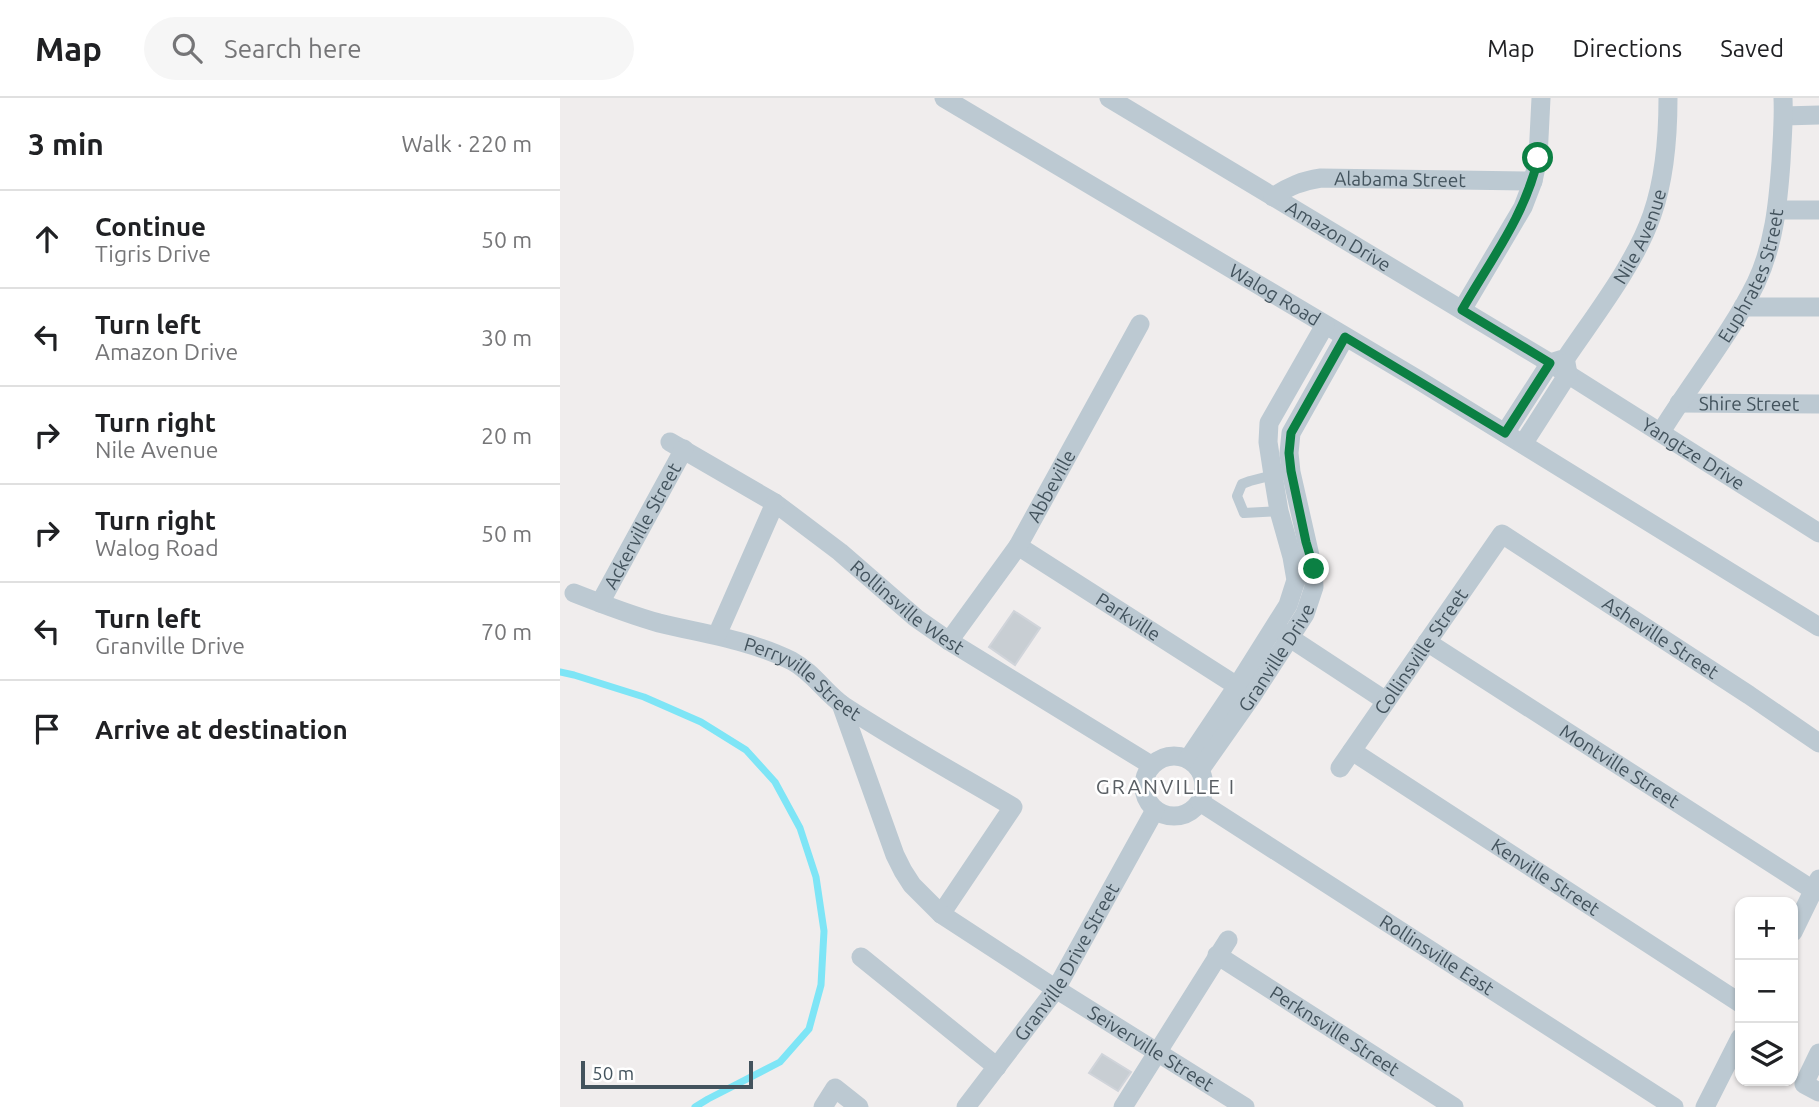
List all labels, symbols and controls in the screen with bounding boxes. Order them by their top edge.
search box [144,17,634,80]
icon: search [168,29,206,67]
text: Map [35,30,102,67]
text: Search here [224,34,362,63]
text: Map [1487,35,1534,62]
text: Directions [1572,35,1682,62]
text: Saved [1720,35,1784,62]
text: 3 min [28,127,104,161]
text: Walk · 220 m [401,131,532,156]
route start [1522,142,1553,173]
street label: Alabama Street [1334,167,1466,191]
street label: Nile Avenue [1609,187,1670,288]
street label: Amazon Drive [1282,196,1395,276]
street label: Euphrates Street [1713,207,1787,347]
text: Continue [95,212,206,241]
icon: ahead [28,220,66,258]
text: 50 m [481,227,532,252]
text: Tigris Drive [95,241,211,266]
street label: Walog Road [1225,259,1325,330]
text: Turn left [95,310,201,339]
icon: left [28,318,66,356]
text: 30 m [481,325,532,350]
text: Amazon Drive [95,339,238,364]
street label: Shire Street [1699,392,1800,415]
text: Turn right [95,408,216,437]
street label: Yangtze Drive [1638,413,1749,494]
icon: right [28,416,66,454]
text: 20 m [481,423,532,448]
text: Nile Avenue [95,437,219,462]
street label: Abbeville [1022,446,1080,526]
street label: Ackerville Street [599,458,686,593]
text: Turn right [95,506,216,535]
icon: right [28,514,66,552]
text: 50 m [481,521,532,546]
text: Walog Road [95,535,219,560]
route end [1298,553,1329,584]
street label: Rollinsville West [846,555,969,659]
street label: Collinsville Street [1370,584,1472,718]
street label: Parkville [1092,588,1165,645]
street label: Asheville Street [1599,592,1723,684]
street label: Granville Drive [1234,601,1319,716]
text: Turn left [95,604,201,633]
icon: left [28,612,66,650]
text: 70 m [481,619,532,644]
street label: Perryville Street [742,632,865,725]
text: Granville Drive [95,633,245,658]
icon: arrive [28,710,66,748]
text: Arrive at destination [95,715,348,744]
street label: Montville Street [1556,719,1684,813]
district label: GRANVILLE I [1096,774,1236,798]
street label: Kenville Street [1488,834,1604,920]
street label: Granville Drive Street [1010,879,1124,1045]
map controls [1735,897,1798,1086]
button: + [1735,897,1798,960]
street label: Rollinsville East [1376,910,1499,1000]
button: − [1735,960,1798,1023]
street label: Perknsville Street [1266,981,1404,1080]
street label: Seiverville Street [1084,1001,1218,1096]
button: layers [1735,1023,1798,1086]
scale bar [581,1058,752,1090]
text: 50 m [592,1062,634,1084]

